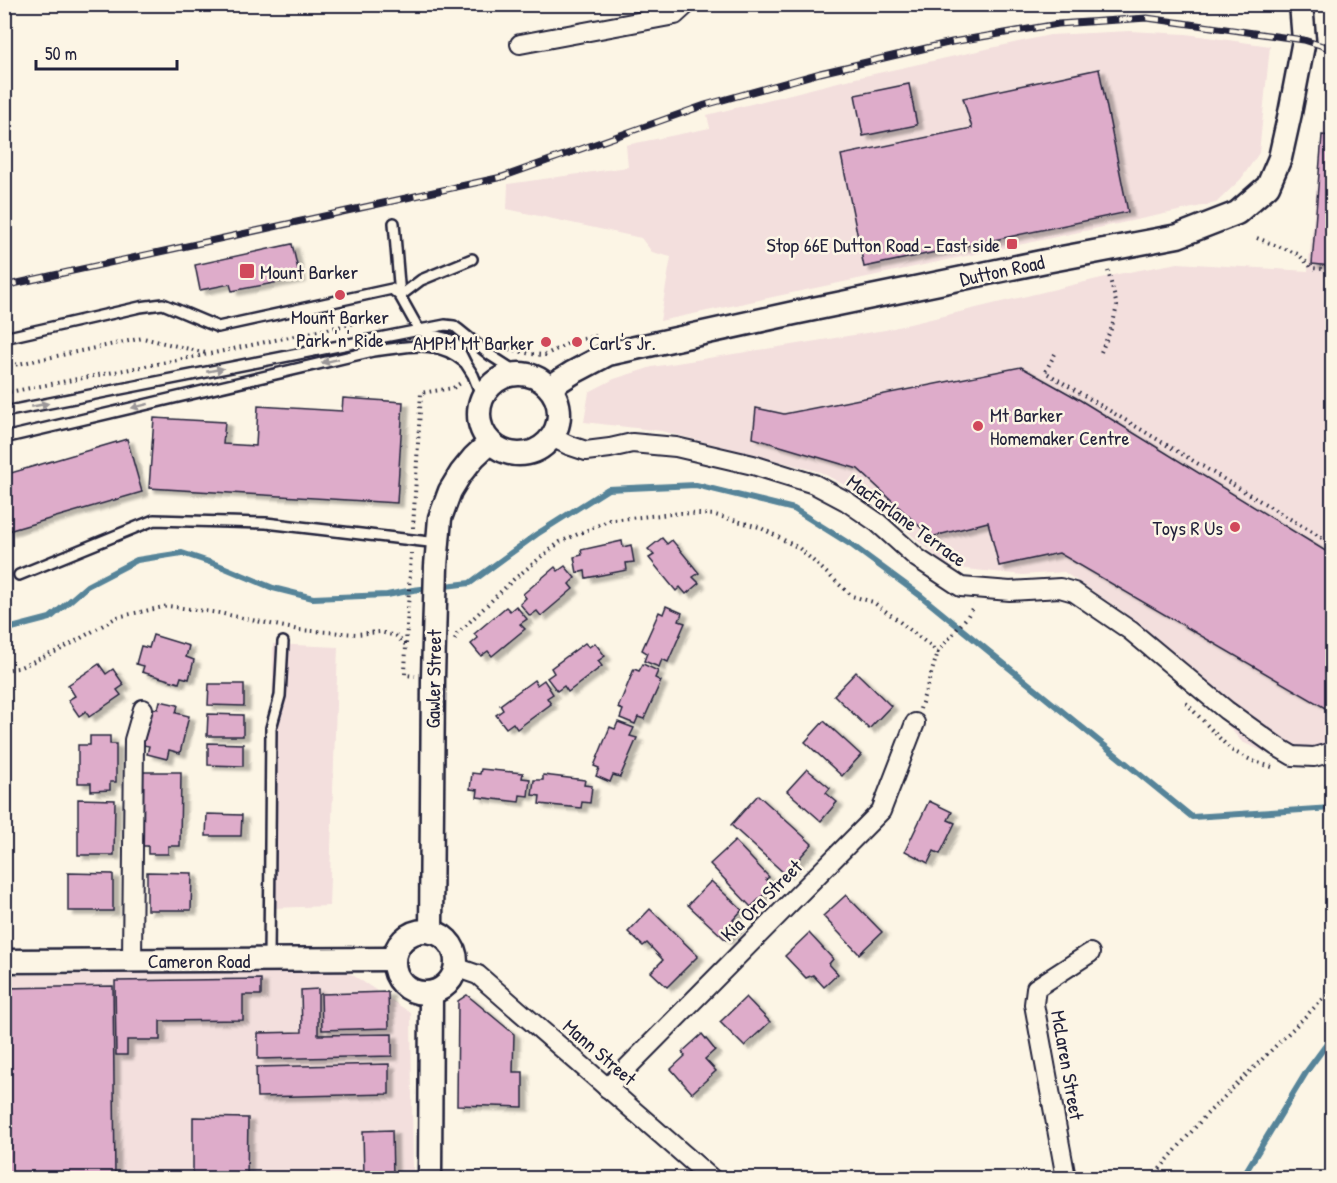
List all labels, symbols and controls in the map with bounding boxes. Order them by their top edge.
scale bar [36,33,177,71]
text: 50 m [45,41,77,66]
place label: Stop 66E Dutton Road - East side [767,231,1000,258]
marker: Stop 66E Dutton Road - East side [1005,237,1019,251]
street label: Dutton Road [957,248,1047,292]
place label: Mount Barker [260,258,358,285]
marker: Mount Barker [238,262,256,280]
marker: Mount Barker Park 'n' Ride [333,288,347,302]
place label: Mount Barker Park 'n' Ride [291,303,389,353]
place label: AMPM Mt Barker [413,329,534,356]
place label: Carl's Jr. [589,329,656,356]
marker: AMPM Mt Barker [539,335,553,349]
marker: Carl's Jr. [570,335,584,349]
one-way arrow [321,356,339,366]
one-way arrow [206,365,225,374]
one-way arrow [31,400,50,409]
one-way arrow [131,401,149,411]
place label: Mt Barker Homemaker Centre [990,401,1130,451]
marker: Mt Barker Homemaker Centre [971,419,985,433]
street label: MacFarlane Terrace [842,467,972,573]
place label: Toys R Us [1152,514,1223,541]
marker: Toys R Us [1228,520,1242,534]
street label: Gawler Street [419,628,447,729]
street label: Kia Ora Street [714,852,809,947]
street label: Cameron Road [148,947,250,974]
street label: McLaren Street [1045,1008,1091,1123]
street label: Mann Street [558,1013,643,1092]

